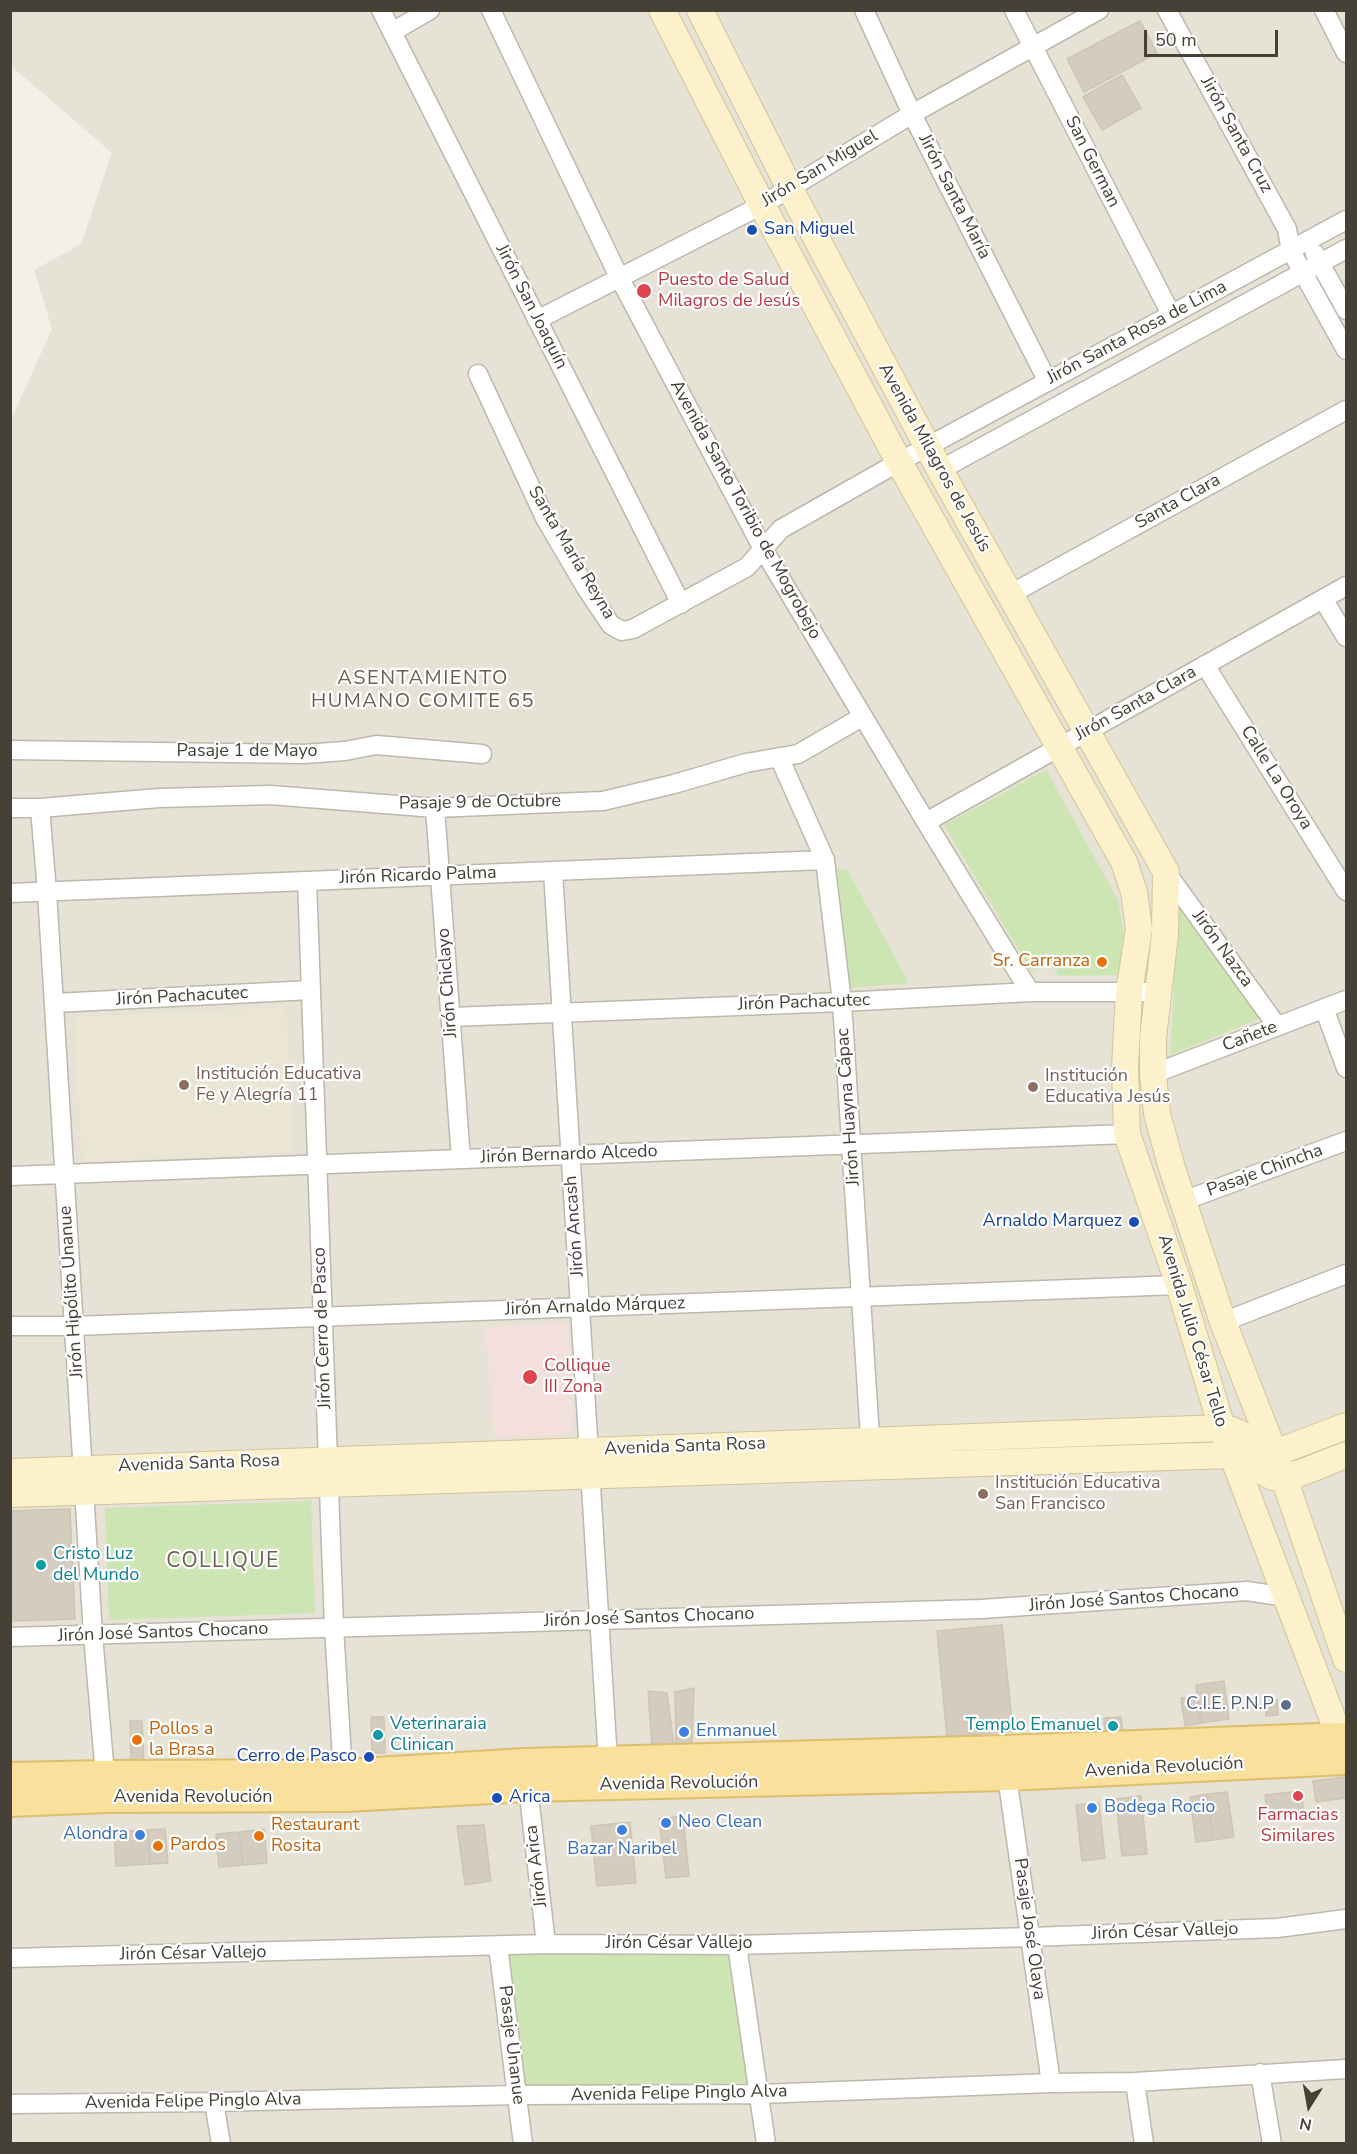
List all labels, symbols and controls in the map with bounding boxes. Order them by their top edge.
scale bar [1147,18,1280,56]
text: 50 m [1155,28,1197,52]
street label: Jirón Santa Cruz [1195,73,1277,197]
street label: San German [1060,113,1124,211]
street label: Jirón San Miguel [758,126,882,212]
street label: Jirón Santa María [913,131,995,263]
place label: San Miguel [764,219,855,241]
marker: San Miguel [745,223,759,237]
street label: Jirón San Joaquín [490,241,572,373]
place label: Puesto de Salud Milagros de Jesús [658,270,800,312]
street label: Jirón Santa Rosa de Lima [1043,276,1231,390]
marker: Puesto de Salud Milagros de Jesús [635,282,653,300]
street label: Avenida Milagros de Jesús [873,360,995,556]
street label: Avenida Santo Toribio de Mogrobejo [665,377,825,643]
street label: Santa Clara [1132,470,1224,534]
street label: Santa María Reyna [523,483,619,623]
street label: Jirón Santa Clara [1072,662,1200,746]
district label: ASENTAMIENTO HUMANO COMITE 65 [311,667,535,714]
street label: Calle La Oroya [1235,722,1317,834]
street label: Pasaje 1 de Mayo [176,741,318,763]
street label: Pasaje 9 de Octubre [399,791,561,815]
street label: Jirón Ricardo Palma [339,862,497,890]
street label: Jirón Nazca [1187,906,1257,992]
street label: Jirón Chiclayo [433,927,463,1039]
place label: Sr. Carranza [992,951,1090,973]
marker: Sr. Carranza [1095,955,1109,969]
street label: Jirón Pachacutec [115,983,249,1011]
street label: Jirón Pachacutec [737,990,871,1016]
street label: Cañete [1220,1017,1280,1057]
street label: Jirón Huayna Cápac [833,1028,865,1186]
place label: Institución Educativa Fe y Alegría 11 [196,1064,362,1106]
place label: Institución Educativa Jesús [1045,1066,1170,1108]
marker: Institución Educativa Fe y Alegría 11 [177,1078,191,1092]
marker: Institución Educativa Jesús [1026,1080,1040,1094]
street label: Pasaje Chincha [1204,1140,1326,1202]
street label: Jirón Bernardo Alcedo [480,1141,658,1169]
street label: Jirón Ancash [561,1175,589,1277]
street label: Jirón Hipólito Unanue [55,1205,89,1379]
place label: Arnaldo Marquez [983,1211,1122,1233]
marker: Arnaldo Marquez [1127,1215,1141,1229]
street label: Avenida Julio César Tello [1152,1232,1232,1430]
street label: Jirón Cerro de Pasco [309,1247,337,1409]
street label: Jirón Arnaldo Márquez [504,1293,686,1321]
place label: Collique III Zona [544,1356,610,1398]
marker: Collique III Zona [521,1368,539,1386]
street label: Avenida Santa Rosa [604,1433,766,1461]
street label: Avenida Santa Rosa [118,1450,280,1478]
place label: Institución Educativa San Francisco [995,1473,1161,1516]
marker: Institución Educativa San Francisco [976,1487,990,1501]
place label: Cristo Luz del Mundo [53,1544,139,1586]
district label: COLLIQUE [166,1549,280,1575]
marker: Cristo Luz del Mundo [34,1558,48,1572]
street label: Jirón José Santos Chocano [1028,1581,1240,1617]
street label: Jirón José Santos Chocano [543,1604,755,1632]
street label: Jirón José Santos Chocano [57,1619,269,1647]
place label: C.I.E. P.N.P [1186,1694,1274,1716]
marker: C.I.E. P.N.P [1279,1698,1293,1712]
place label: Veterinaraia Clinican [390,1714,487,1756]
place label: Templo Emanuel [966,1715,1101,1737]
place label: Pollos a la Brasa [149,1719,215,1762]
marker: Templo Emanuel [1106,1719,1120,1733]
place label: Enmanuel [696,1721,777,1743]
marker: Enmanuel [677,1725,691,1739]
marker: Veterinaraia Clinican [371,1728,385,1742]
marker: Pollos a la Brasa [130,1733,144,1747]
place label: Cerro de Pasco [237,1746,357,1768]
marker: Cerro de Pasco [362,1750,376,1764]
street label: Avenida Revolución [1084,1753,1244,1783]
street label: Avenida Revolución [599,1772,759,1796]
street label: Avenida Revolución [113,1787,273,1809]
place label: Arica [509,1787,551,1809]
marker: Farmacias Similares [1291,1789,1305,1803]
marker: Arica [490,1791,504,1805]
place label: Bodega Rocio [1104,1797,1215,1819]
marker: Bodega Rocio [1085,1801,1099,1815]
place label: Farmacias Similares [1257,1805,1339,1848]
place label: Neo Clean [678,1812,762,1834]
place label: Restaurant Rosita [271,1815,359,1858]
marker: Neo Clean [659,1816,673,1830]
marker: Bazar Naribel [615,1823,629,1837]
place label: Alondra [63,1824,128,1846]
street label: Jirón Arica [521,1824,553,1908]
marker: Alondra [133,1828,147,1842]
marker: Restaurant Rosita [252,1829,266,1843]
place label: Pardos [170,1835,226,1857]
marker: Pardos [151,1839,165,1853]
place label: Bazar Naribel [567,1839,677,1861]
street label: Pasaje José Olaya [1008,1857,1050,2001]
street label: Jirón César Vallejo [1091,1919,1239,1945]
street label: Jirón César Vallejo [606,1933,752,1955]
street label: Jirón César Vallejo [119,1942,267,1966]
street label: Pasaje Unanue [493,1984,529,2106]
north arrow [1279,2076,1339,2136]
street label: Avenida Felipe Pinglo Alva [570,2081,788,2107]
street label: Avenida Felipe Pinglo Alva [84,2089,302,2115]
text: N [1298,2112,1314,2136]

